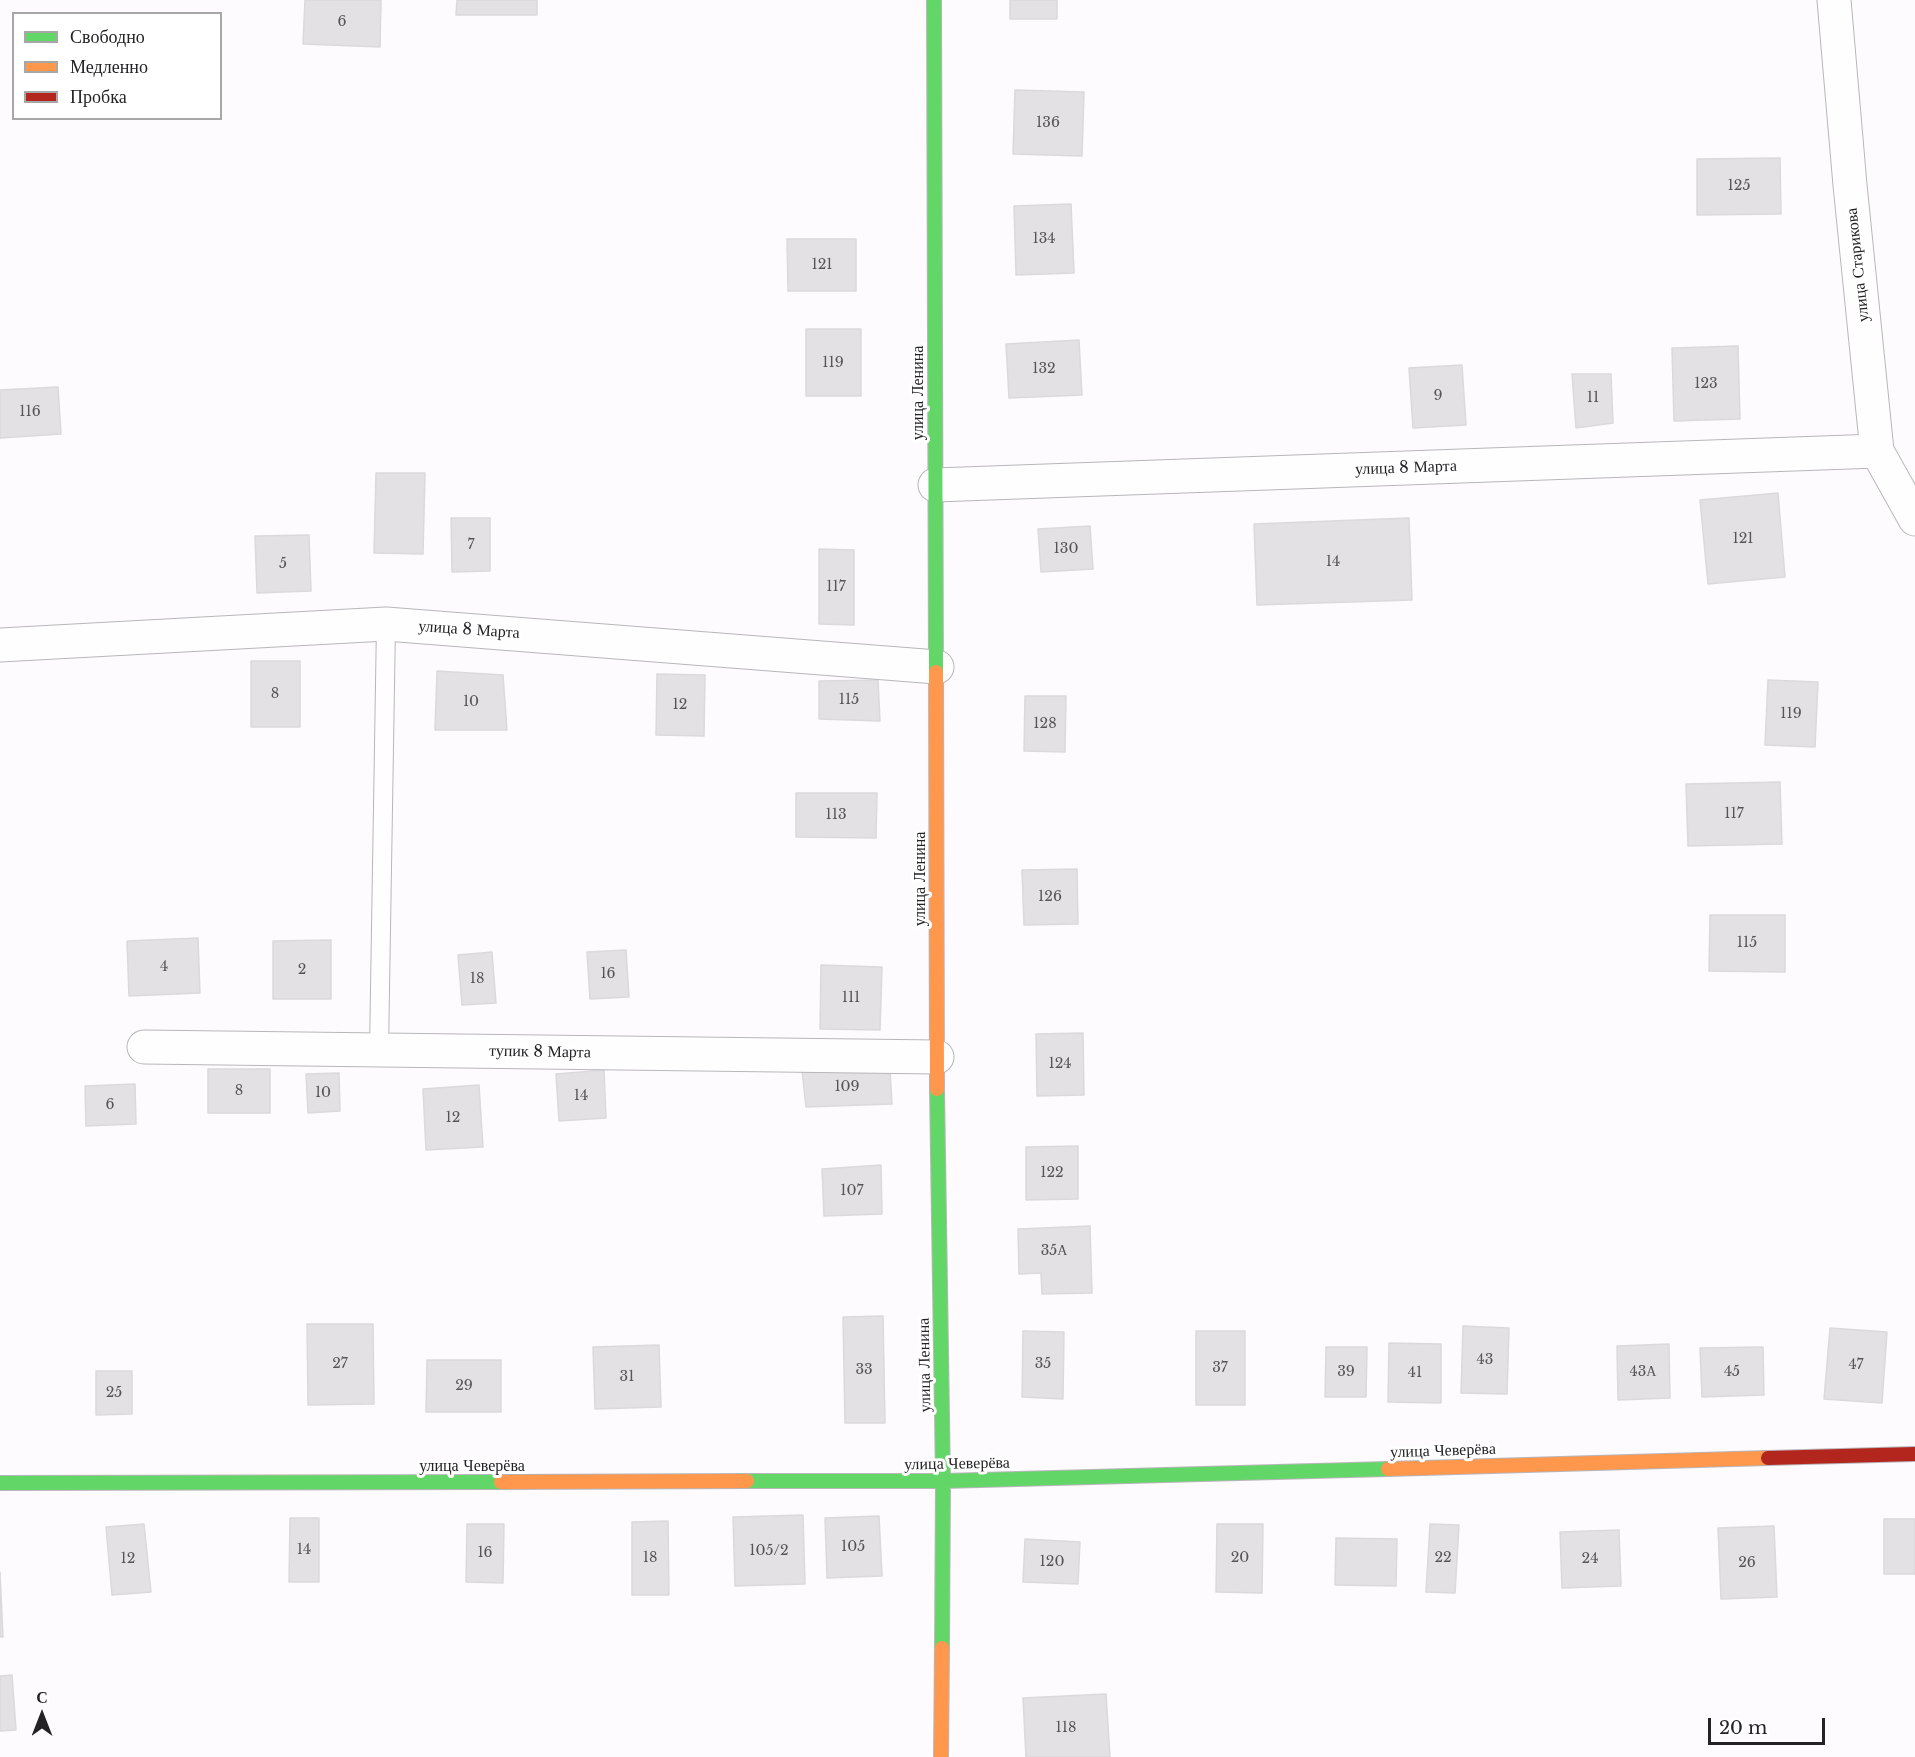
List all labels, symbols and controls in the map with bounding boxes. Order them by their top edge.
legend [12,12,222,120]
house number: 6 [337,14,347,30]
text: Свободно [70,26,145,48]
text: Медленно [70,56,148,78]
text: Пробка [70,86,127,108]
house number: 136 [1036,115,1060,131]
house number: 125 [1728,178,1750,194]
street label: улица Старикова [1842,207,1874,323]
house number: 134 [1032,231,1056,247]
house number: 121 [811,257,833,273]
street label: улица Ленина [908,346,928,440]
house number: 119 [822,355,844,371]
house number: 132 [1032,361,1056,377]
house number: 123 [1694,376,1718,392]
house number: 9 [1433,388,1443,404]
house number: 11 [1587,390,1599,406]
house number: 116 [19,404,41,420]
street label: улица 8 Марта [1355,457,1457,479]
house number: 121 [1732,531,1754,547]
house number: 7 [467,537,475,553]
house number: 130 [1054,541,1078,557]
house number: 14 [1326,554,1340,570]
house number: 5 [279,556,287,572]
house number: 117 [826,579,846,595]
street label: улица 8 Марта [418,617,520,643]
house number: 8 [271,686,279,702]
house number: 115 [839,692,859,708]
house number: 10 [463,694,479,710]
house number: 12 [673,697,687,713]
house number: 119 [1780,706,1802,722]
house number: 128 [1033,716,1057,732]
house number: 117 [1724,806,1744,822]
house number: 113 [825,807,847,823]
street label: улица Ленина [910,832,930,926]
house number: 126 [1038,889,1062,905]
house number: 115 [1737,935,1757,951]
house number: 4 [160,959,168,975]
house number: 2 [298,962,306,978]
house number: 16 [600,966,616,982]
house number: 18 [470,971,484,987]
house number: 111 [842,990,860,1006]
street label: тупик 8 Марта [489,1042,591,1062]
house number: 124 [1048,1056,1072,1072]
house number: 109 [834,1079,860,1095]
house number: 8 [235,1083,243,1099]
house number: 10 [315,1085,331,1101]
house number: 14 [574,1088,588,1104]
house number: 6 [105,1097,115,1113]
house number: 12 [446,1110,460,1126]
house number: 122 [1040,1165,1064,1181]
house number: 107 [840,1183,864,1199]
house number: 35А [1041,1243,1067,1259]
street label: улица Ленина [915,1317,935,1413]
house number: 43 [1477,1352,1493,1368]
house number: 27 [332,1356,348,1372]
house number: 35 [1035,1356,1051,1372]
house number: 47 [1848,1357,1864,1373]
house number: 37 [1212,1360,1228,1376]
house number: 33 [855,1362,873,1378]
house number: 39 [1337,1364,1355,1380]
house number: 43А [1630,1364,1656,1380]
house number: 45 [1724,1364,1740,1380]
house number: 41 [1408,1365,1422,1381]
house number: 31 [620,1369,634,1385]
house number: 29 [455,1378,473,1394]
house number: 25 [106,1385,122,1401]
street label: улица Чеверёва [1390,1440,1496,1462]
street label: улица Чеверёва [904,1453,1010,1475]
street label: улица Чеверёва [419,1456,525,1476]
house number: 105 [841,1539,865,1555]
house number: 14 [297,1542,311,1558]
house number: 105/2 [749,1543,789,1559]
house number: 16 [477,1545,493,1561]
house number: 18 [643,1550,657,1566]
house number: 20 [1231,1550,1249,1566]
house number: 22 [1434,1550,1452,1566]
house number: 12 [121,1551,135,1567]
house number: 24 [1582,1551,1598,1567]
house number: 120 [1040,1554,1064,1570]
house number: 26 [1738,1555,1756,1571]
north arrow [12,1685,72,1745]
text: С [36,1687,48,1707]
scale bar [1711,1706,1828,1744]
text: 20 m [1719,1717,1767,1739]
house number: 118 [1056,1720,1076,1736]

